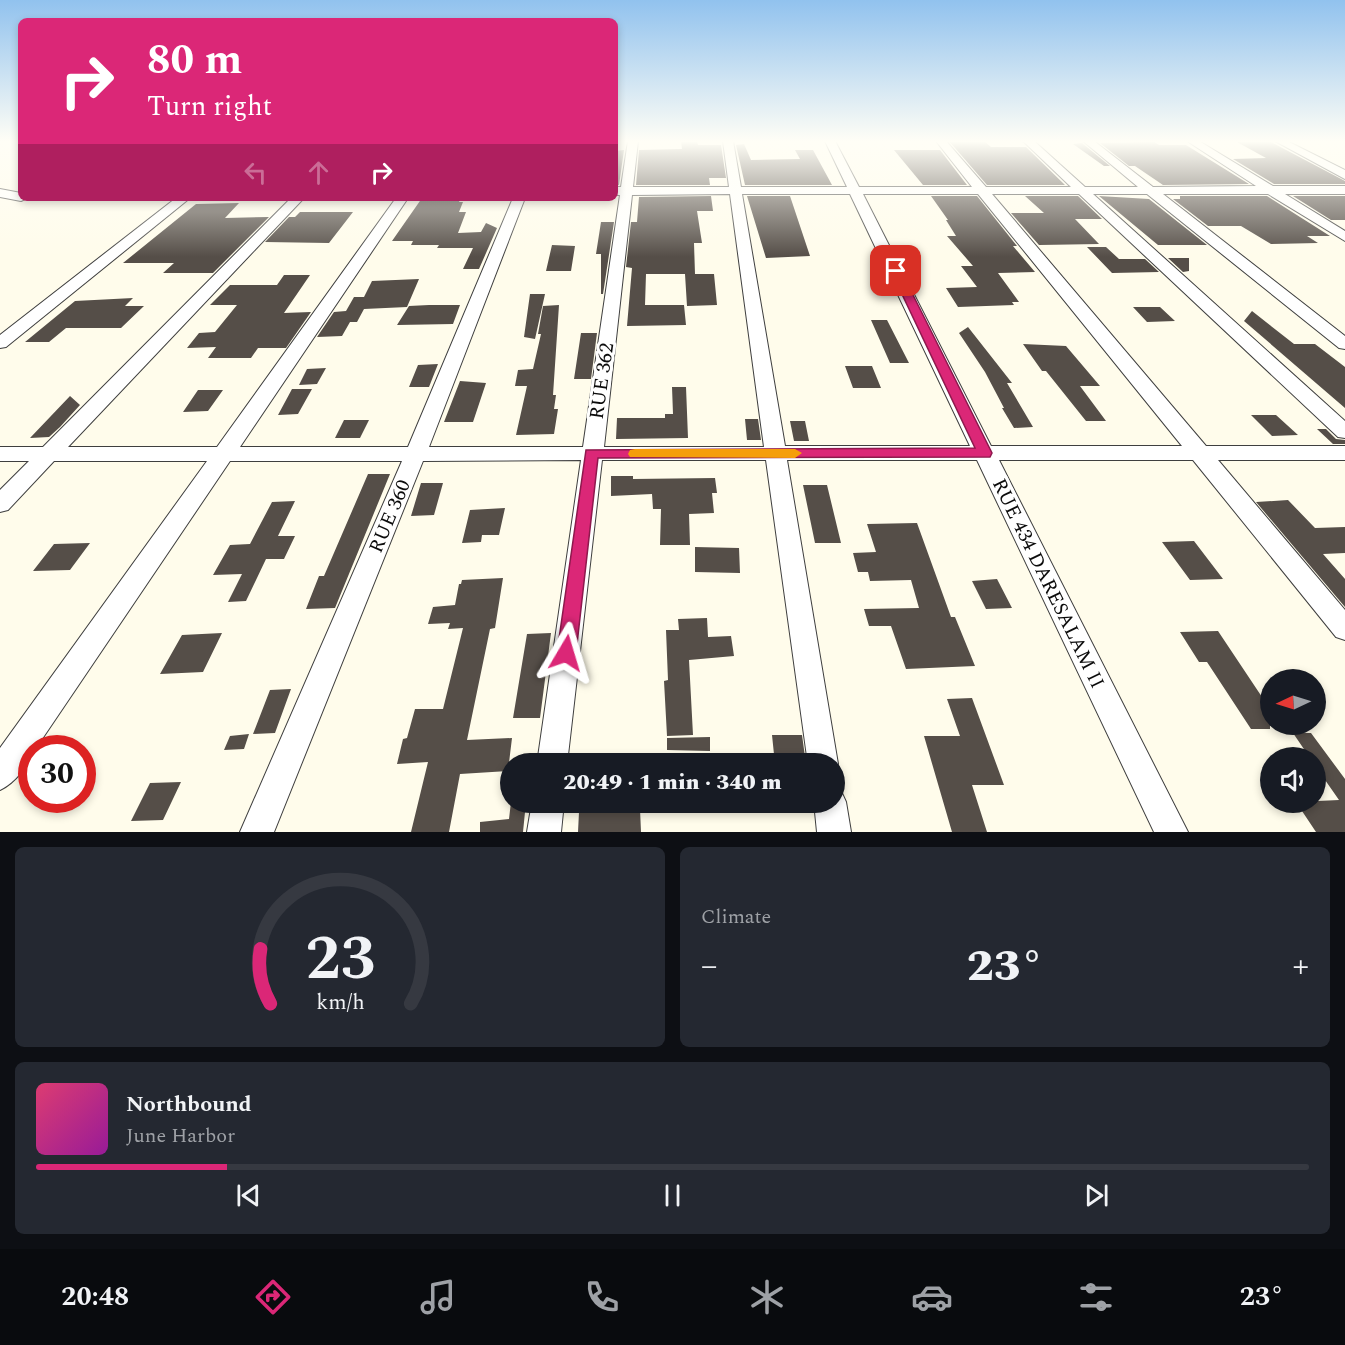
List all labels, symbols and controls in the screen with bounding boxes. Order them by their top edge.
text: 80 m [147,29,242,92]
icon: right [48,42,126,120]
text: Turn right [147,86,272,128]
icon: left [239,156,272,189]
icon: ahead [302,156,335,189]
icon: right [365,156,398,189]
pin [870,245,921,296]
icon: arrive [879,254,912,287]
street label: RUE 362 [582,341,622,421]
street label: RUE 434 DARESALAM II [984,473,1112,694]
street label: RUE 360 [361,475,419,558]
position arrow [534,621,598,685]
north arrow [1260,669,1326,735]
map controls [1260,669,1326,813]
speed limit sign: 30 [18,735,96,813]
button: sound [1260,747,1326,813]
text: 20:49 · 1 min · 340 m [563,766,782,799]
text: Climate [701,902,771,932]
text: 23 [305,912,375,1007]
text: 23° [967,932,1043,1001]
text: − [701,941,718,991]
text: + [1292,941,1309,991]
text: km/h [316,986,364,1019]
text: Northbound [126,1088,252,1121]
text: June Harbor [126,1121,235,1151]
icon: previous [232,1179,265,1212]
icon: pause [656,1179,689,1212]
icon: next [1080,1179,1113,1212]
text: 20:48 [61,1276,129,1318]
icon: directions [252,1276,294,1318]
icon: music [417,1276,459,1318]
icon: phone [581,1276,623,1318]
icon: climate [746,1276,788,1318]
icon: car [911,1276,953,1318]
icon: filters [1075,1276,1117,1318]
text: 23° [1240,1276,1284,1318]

